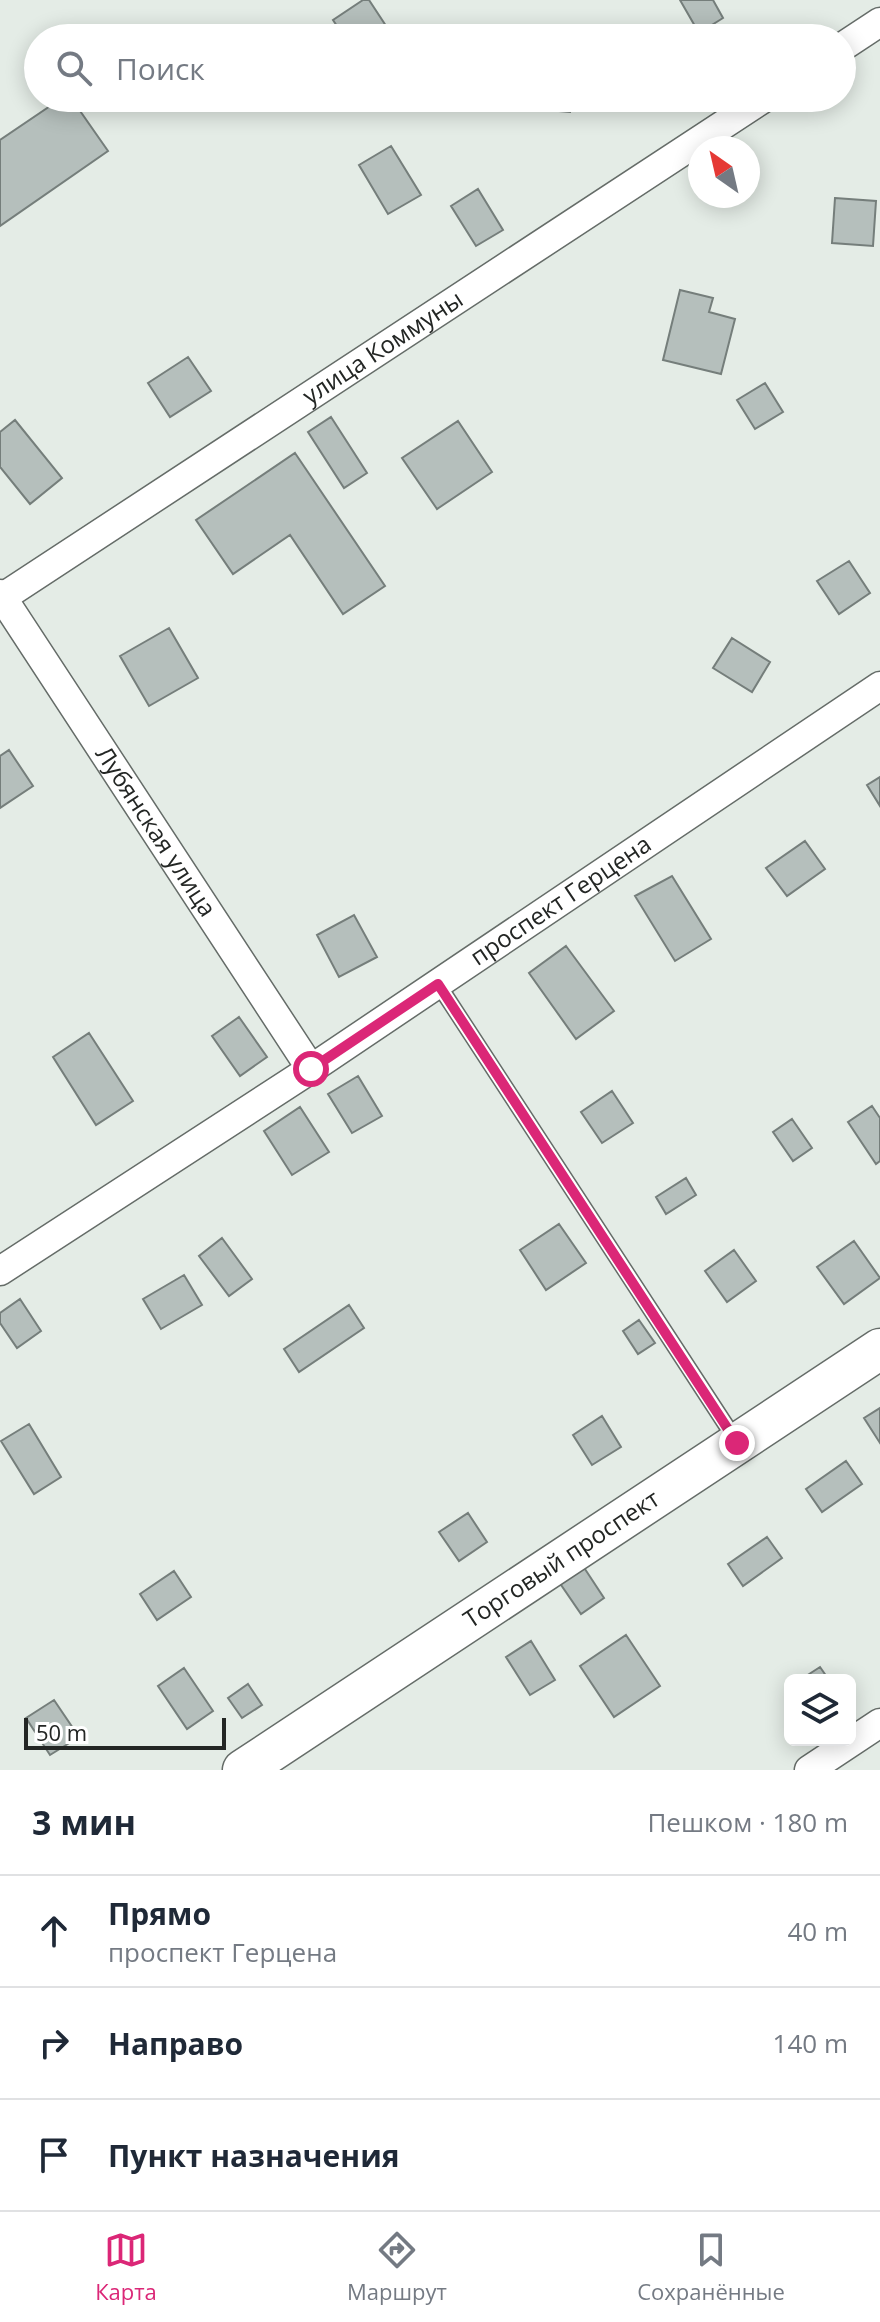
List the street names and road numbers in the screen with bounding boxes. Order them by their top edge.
street label: улица Коммуны [296,282,469,411]
street label: Лубянская улица [89,739,225,923]
street label: проспект Герцена [463,827,657,972]
street label: Торговый проспект [456,1481,665,1635]

